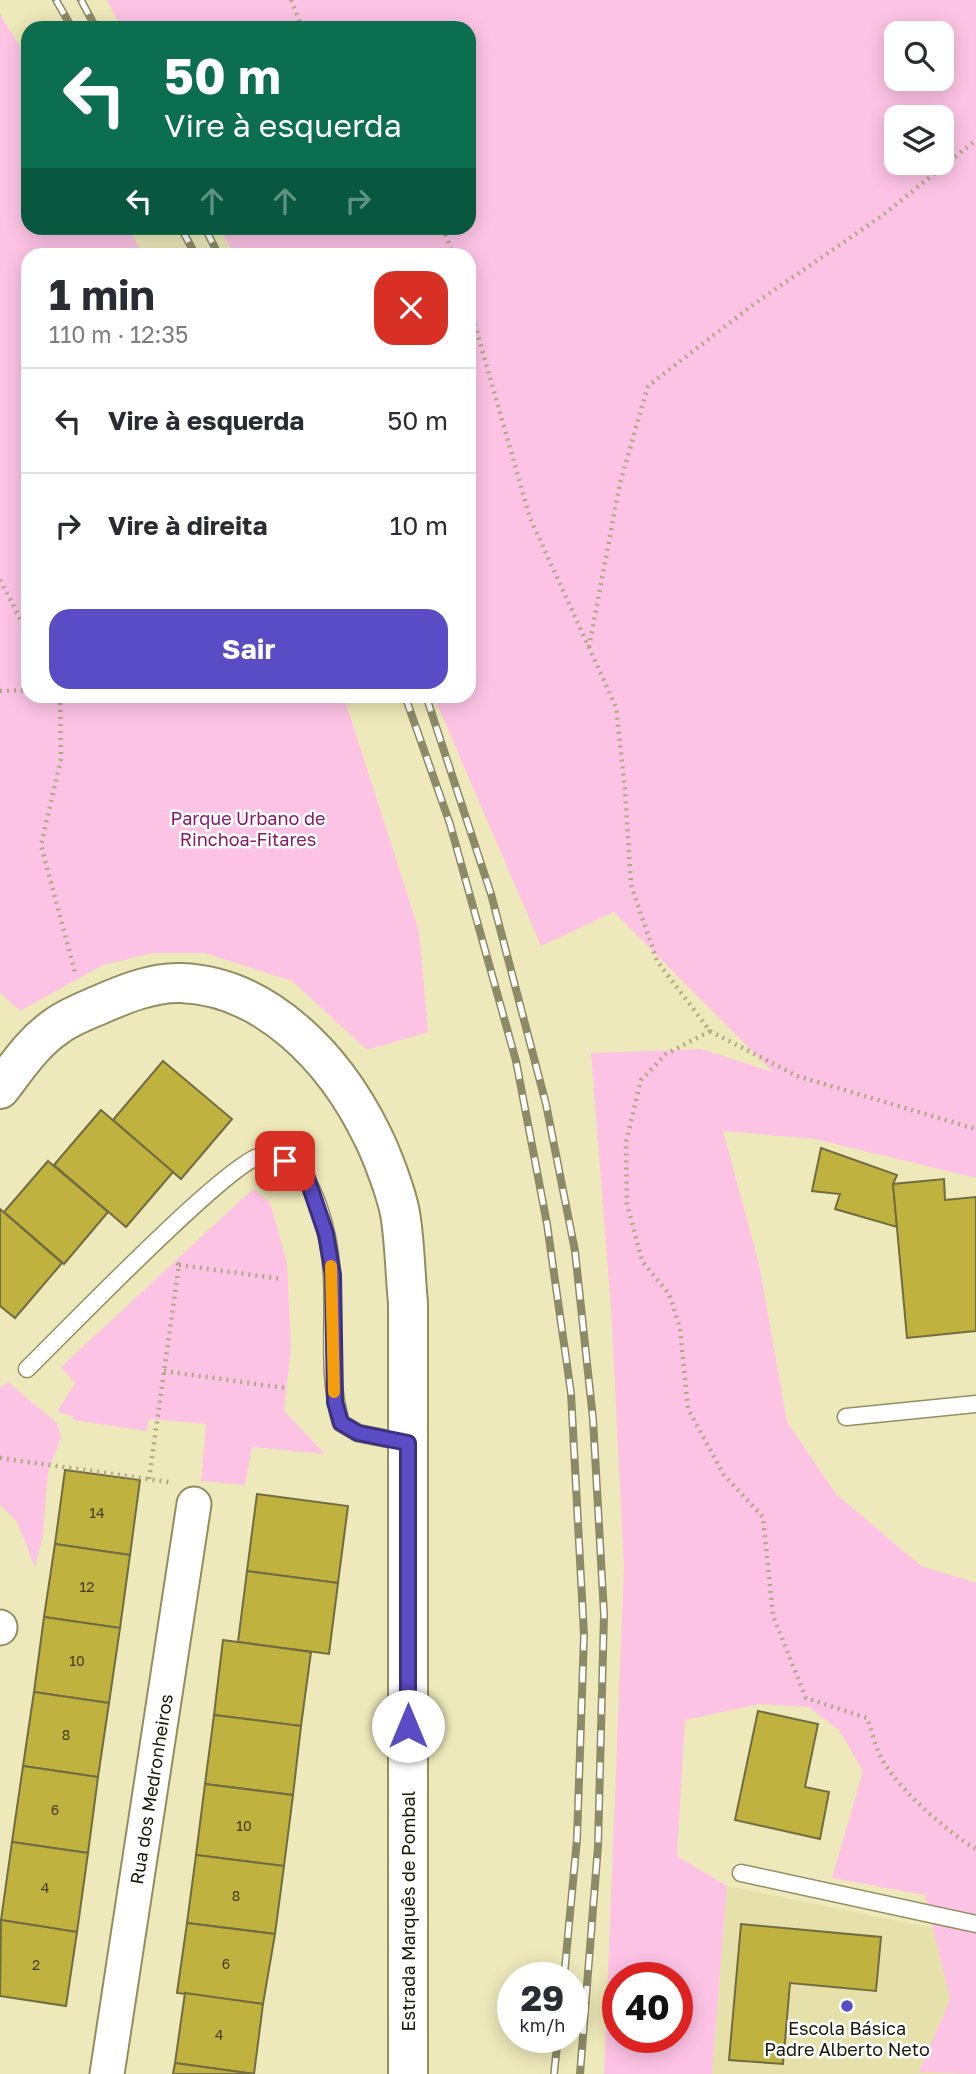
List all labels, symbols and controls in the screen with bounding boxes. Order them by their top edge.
map controls [884,21,954,175]
button: search [884,21,954,91]
text: 50 m [164,46,281,105]
icon: left [49,49,140,140]
button: layers [884,105,954,175]
text: Vire à esquerda [164,106,402,144]
icon: left [120,182,158,220]
icon: ahead [193,182,231,220]
icon: ahead [266,182,304,220]
icon: right [339,182,377,220]
text: 1 min [49,269,155,319]
button: close [374,271,448,345]
text: 110 m · 12:35 [49,320,188,348]
icon: left [49,402,87,440]
text: Vire à esquerda [108,405,304,436]
text: 50 m [387,405,448,436]
icon: right [49,507,87,545]
text: Vire à direita [108,510,268,541]
text: 10 m [390,510,448,541]
button: Sair [49,609,448,689]
park label: Parque Urbano de Rinchoa-Fitares [171,807,325,850]
pin [255,1131,315,1191]
icon: arrive [266,1142,304,1180]
house number: 14 [89,1504,105,1521]
house number: 12 [80,1578,94,1595]
house number: 10 [69,1652,85,1669]
position arrow [371,1689,445,1763]
street label: Rua dos Medronheiros [125,1692,177,1886]
house number: 8 [62,1726,70,1743]
street label: Estrada Marquês de Pombal [397,1790,419,2031]
house number: 6 [51,1801,59,1818]
house number: 10 [236,1817,252,1834]
house number: 4 [41,1879,49,1896]
house number: 8 [232,1887,240,1904]
house number: 6 [222,1955,230,1972]
house number: 2 [32,1956,40,1973]
speed limit sign: 40 [602,1962,693,2053]
text: 29 [521,1977,564,2019]
marker: Escola Básica Padre Alberto Neto [839,1998,855,2014]
text: km/h [520,2014,565,2036]
place label: Escola Básica Padre Alberto Neto [764,2017,930,2060]
house number: 4 [215,2026,223,2043]

